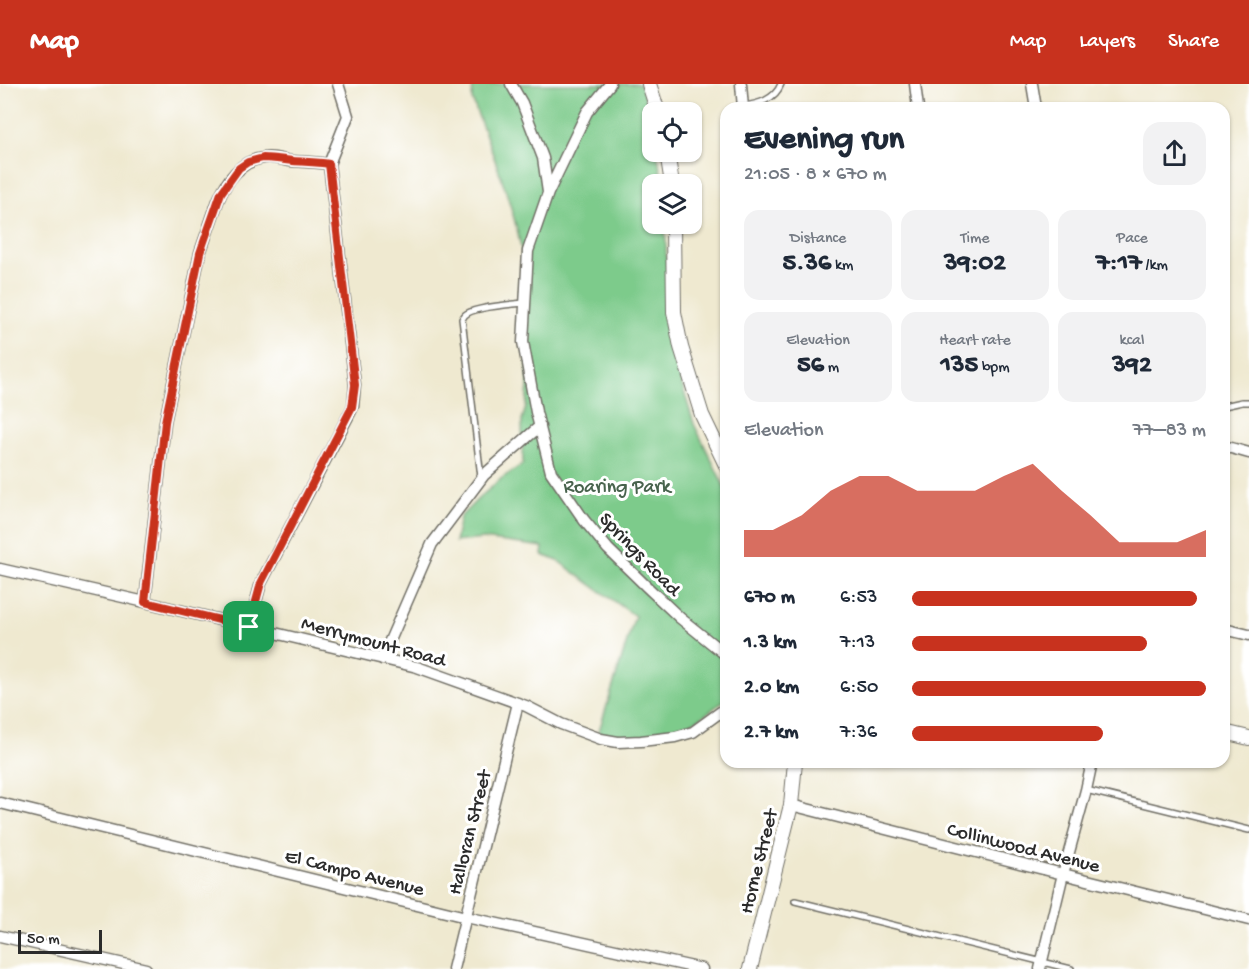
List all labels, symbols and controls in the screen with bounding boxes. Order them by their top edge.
text: Map [30,26,79,59]
text: Map [1010,30,1046,55]
text: Layers [1079,30,1135,55]
text: Share [1168,30,1219,55]
map controls [642,102,702,234]
button: locate [642,102,702,162]
text: Evening run [744,122,904,160]
button: share [1143,122,1206,185]
text: 21:05 · 8 × 670 m [744,164,887,187]
button: layers [642,174,702,234]
text: Distance [790,230,846,249]
text: Time [960,230,990,249]
text: Pace [1116,230,1148,249]
text: 5.36 [783,249,831,280]
text: 39:02 [944,249,1006,280]
text: 7:17 [1096,249,1142,280]
text: km [831,257,853,276]
text: /km [1142,257,1168,276]
text: Elevation [786,332,850,351]
text: Heart rate [939,332,1011,351]
text: kcal [1120,332,1144,351]
text: 56 [797,351,824,382]
text: 135 [940,351,978,382]
text: 392 [1112,351,1152,382]
text: m [824,359,839,378]
text: bpm [978,359,1010,378]
text: Elevation [744,420,824,443]
text: 77–83 m [1133,420,1206,443]
park label: Roaring Park [563,477,673,500]
street label: Springs Road [593,509,686,604]
text: 670 m [744,587,795,610]
text: 6:53 [840,587,877,610]
pin [223,601,274,652]
icon: arrive [232,610,265,643]
street label: Merrymount Road [299,613,450,674]
text: 1.3 km [744,632,797,655]
text: 7:13 [840,632,875,655]
text: 2.0 km [744,677,799,700]
text: 6:50 [840,677,878,700]
text: 2.7 km [744,722,798,745]
text: 7:36 [840,722,877,745]
street label: Halloran Street [445,766,498,897]
street label: Horne Street [736,805,785,916]
street label: Collinwood Avenue [944,819,1103,880]
street label: El Campo Avenue [282,846,427,903]
scale bar [18,927,102,954]
text: 50 m [27,931,60,950]

